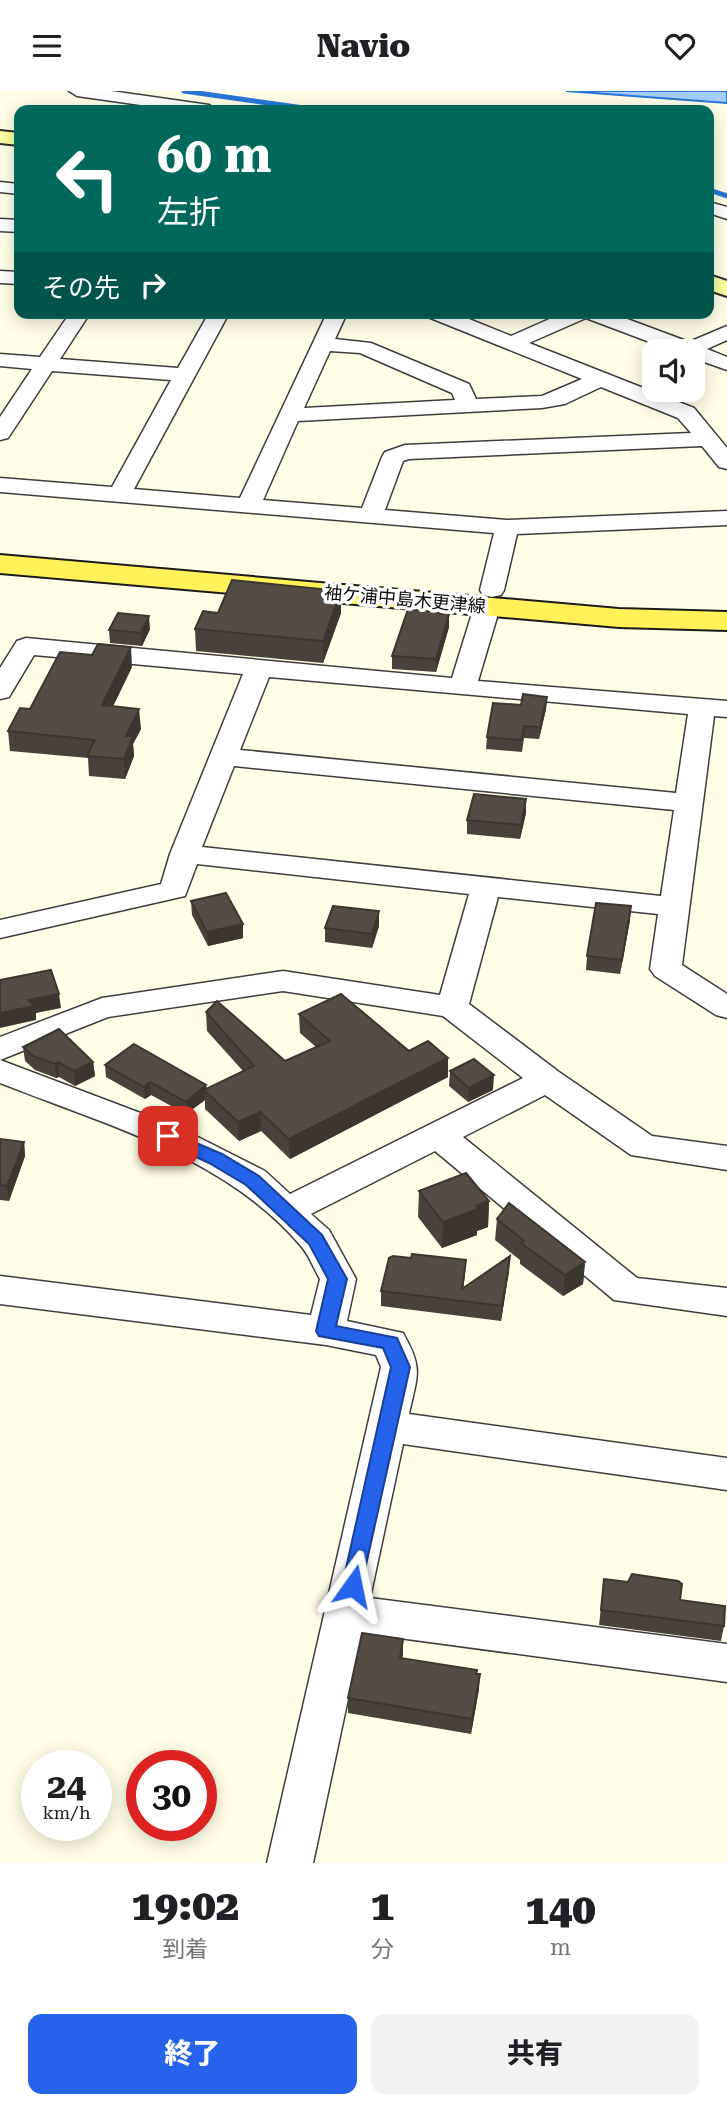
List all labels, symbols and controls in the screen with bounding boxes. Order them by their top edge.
icon: menu [28,27,66,65]
text: Navio [317,27,410,65]
icon: heart [661,27,699,65]
text: 60 m [157,127,272,184]
icon: left [42,133,133,224]
text: 左折 [157,193,221,231]
icon: right [134,266,172,304]
text: その先 [42,273,120,303]
map controls [642,339,705,402]
button: sound [642,339,705,402]
street label: 袖ケ浦中島木更津線 [323,581,487,617]
pin [138,1106,198,1166]
icon: arrive [149,1117,187,1155]
position arrow [316,1549,390,1623]
speed limit sign: 30 [126,1750,217,1841]
text: 24 [47,1766,86,1807]
text: km/h [42,1802,91,1823]
text: 19:02 [131,1881,239,1930]
text: 1 [370,1881,394,1930]
text: 140 [525,1885,596,1934]
text: m [550,1934,571,1961]
text: 到着 [162,1936,208,1963]
text: 分 [371,1936,394,1963]
button: 終了 [28,2014,357,2094]
button: 共有 [371,2014,699,2094]

